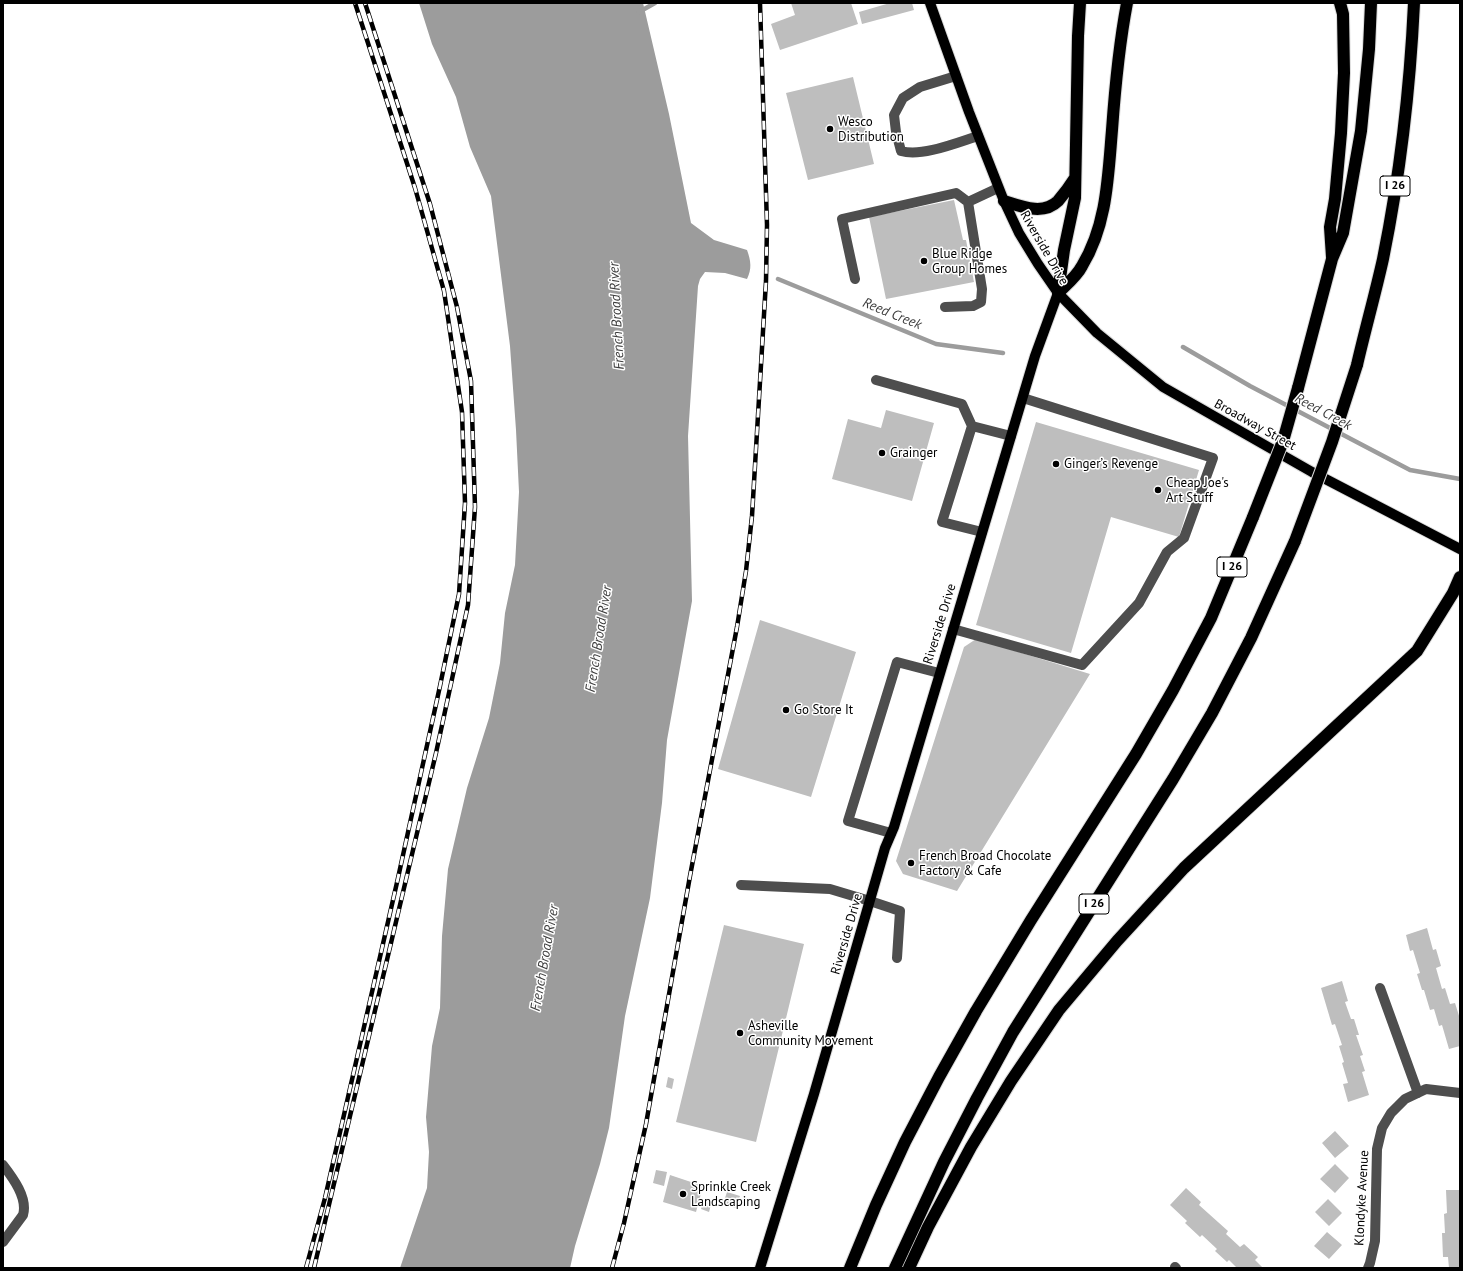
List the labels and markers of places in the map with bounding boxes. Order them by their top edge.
place label: Wesco Distribution [838,114,904,145]
marker: Wesco Distribution [825,124,835,134]
place label: Blue Ridge Group Homes [932,246,1007,277]
marker: Blue Ridge Group Homes [919,256,929,266]
place label: Grainger [890,445,937,461]
marker: Grainger [877,448,887,458]
place label: Ginger’s Revenge [1064,456,1158,472]
marker: Ginger’s Revenge [1051,459,1061,469]
place label: Cheap Joe's Art Stuff [1166,475,1229,506]
marker: Cheap Joe's Art Stuff [1153,485,1163,495]
place label: Go Store It [794,702,853,718]
marker: Go Store It [781,705,791,715]
place label: French Broad Chocolate Factory & Cafe [919,848,1051,879]
marker: French Broad Chocolate Factory & Cafe [906,858,916,868]
place label: Asheville Community Movement [748,1018,873,1049]
marker: Asheville Community Movement [735,1028,745,1038]
place label: Sprinkle Creek Landscaping [691,1179,771,1210]
marker: Sprinkle Creek Landscaping [678,1189,688,1199]

